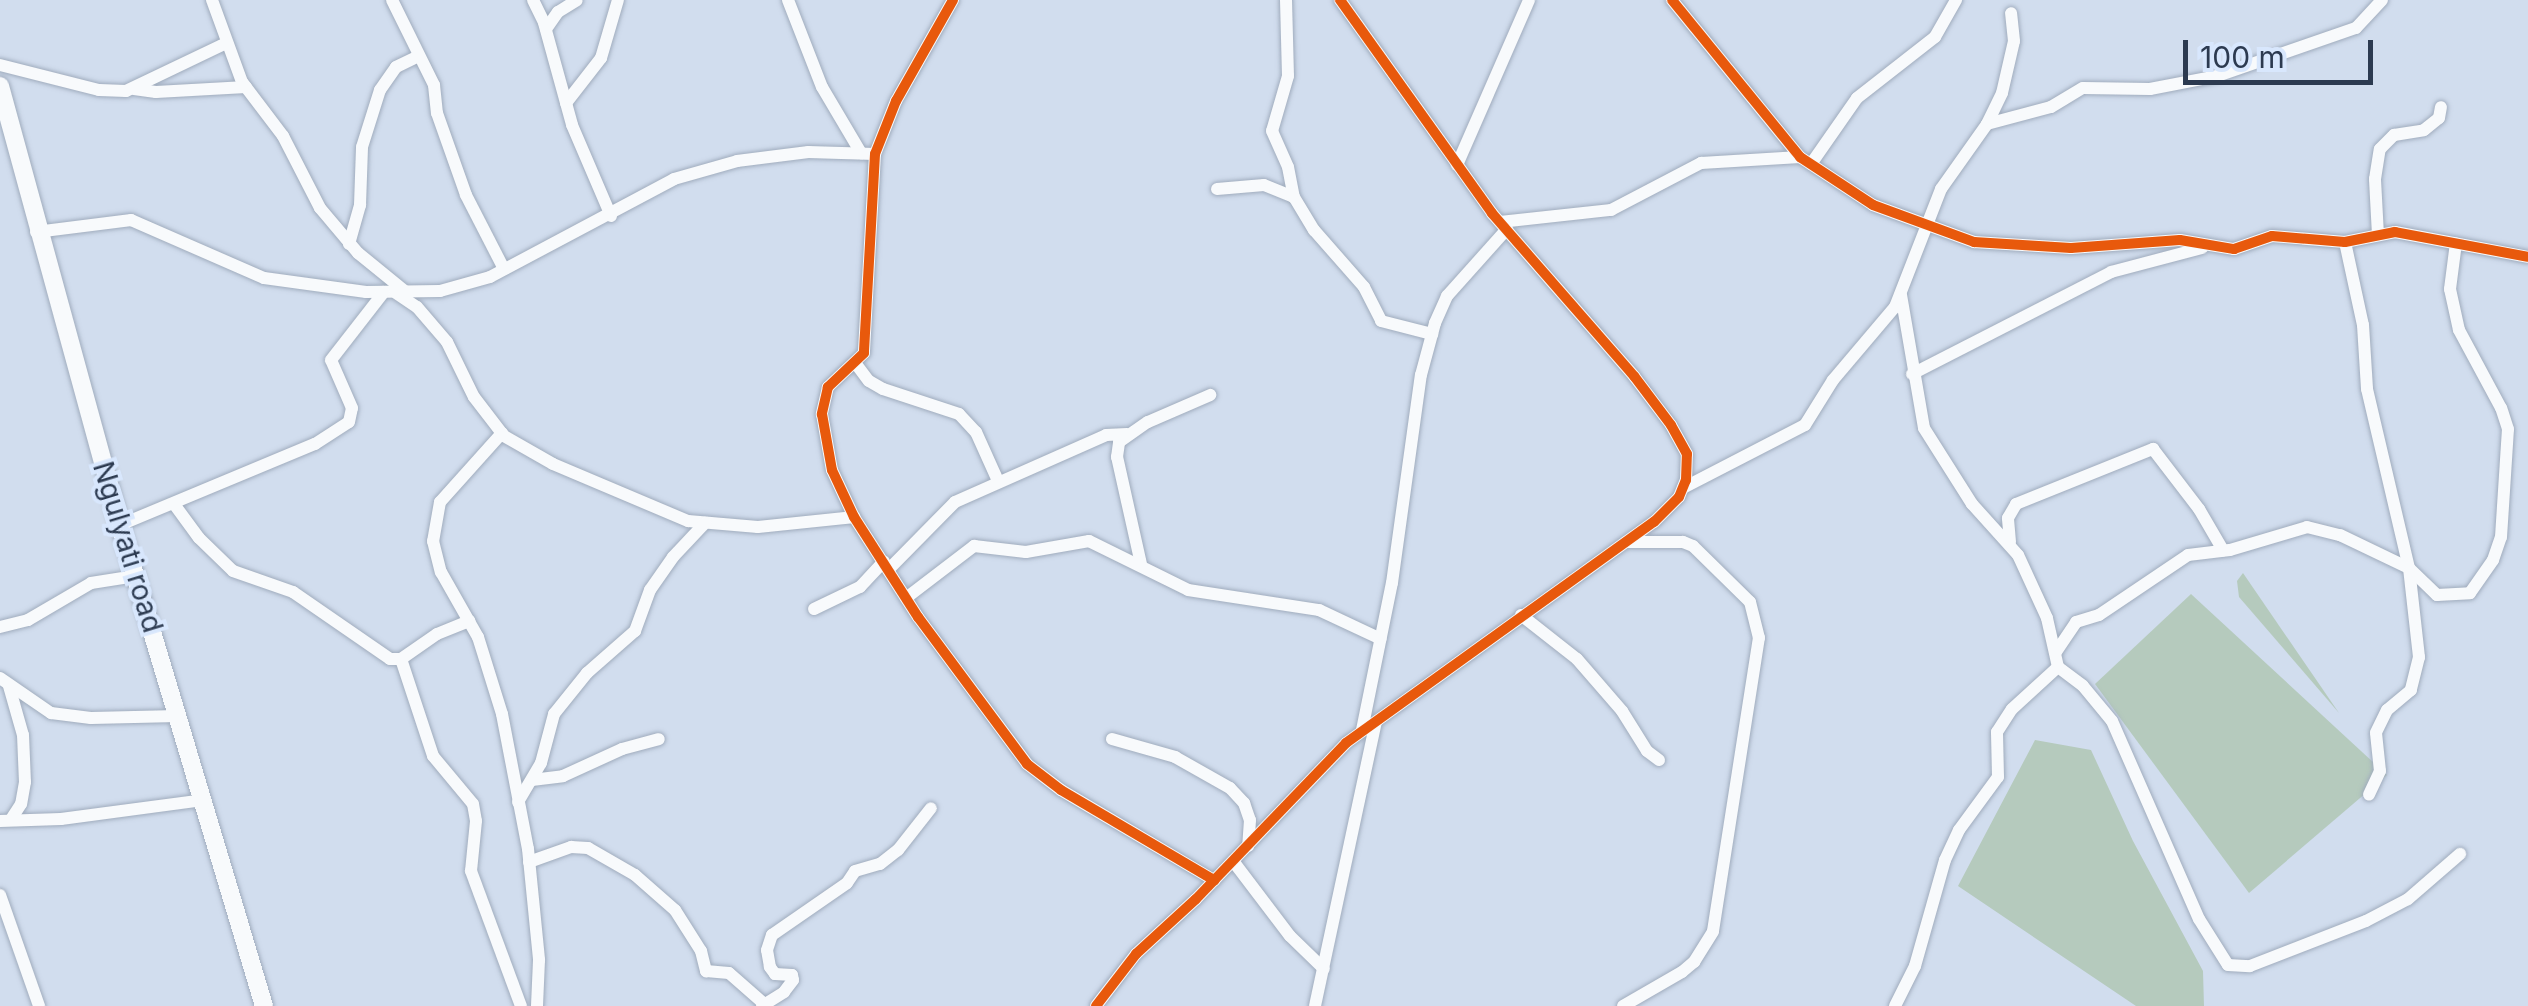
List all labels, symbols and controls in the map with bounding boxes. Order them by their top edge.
scale bar [2188,20,2378,82]
text: 100 m [2200,39,2285,75]
street label: Ngulyati road [86,458,170,636]

